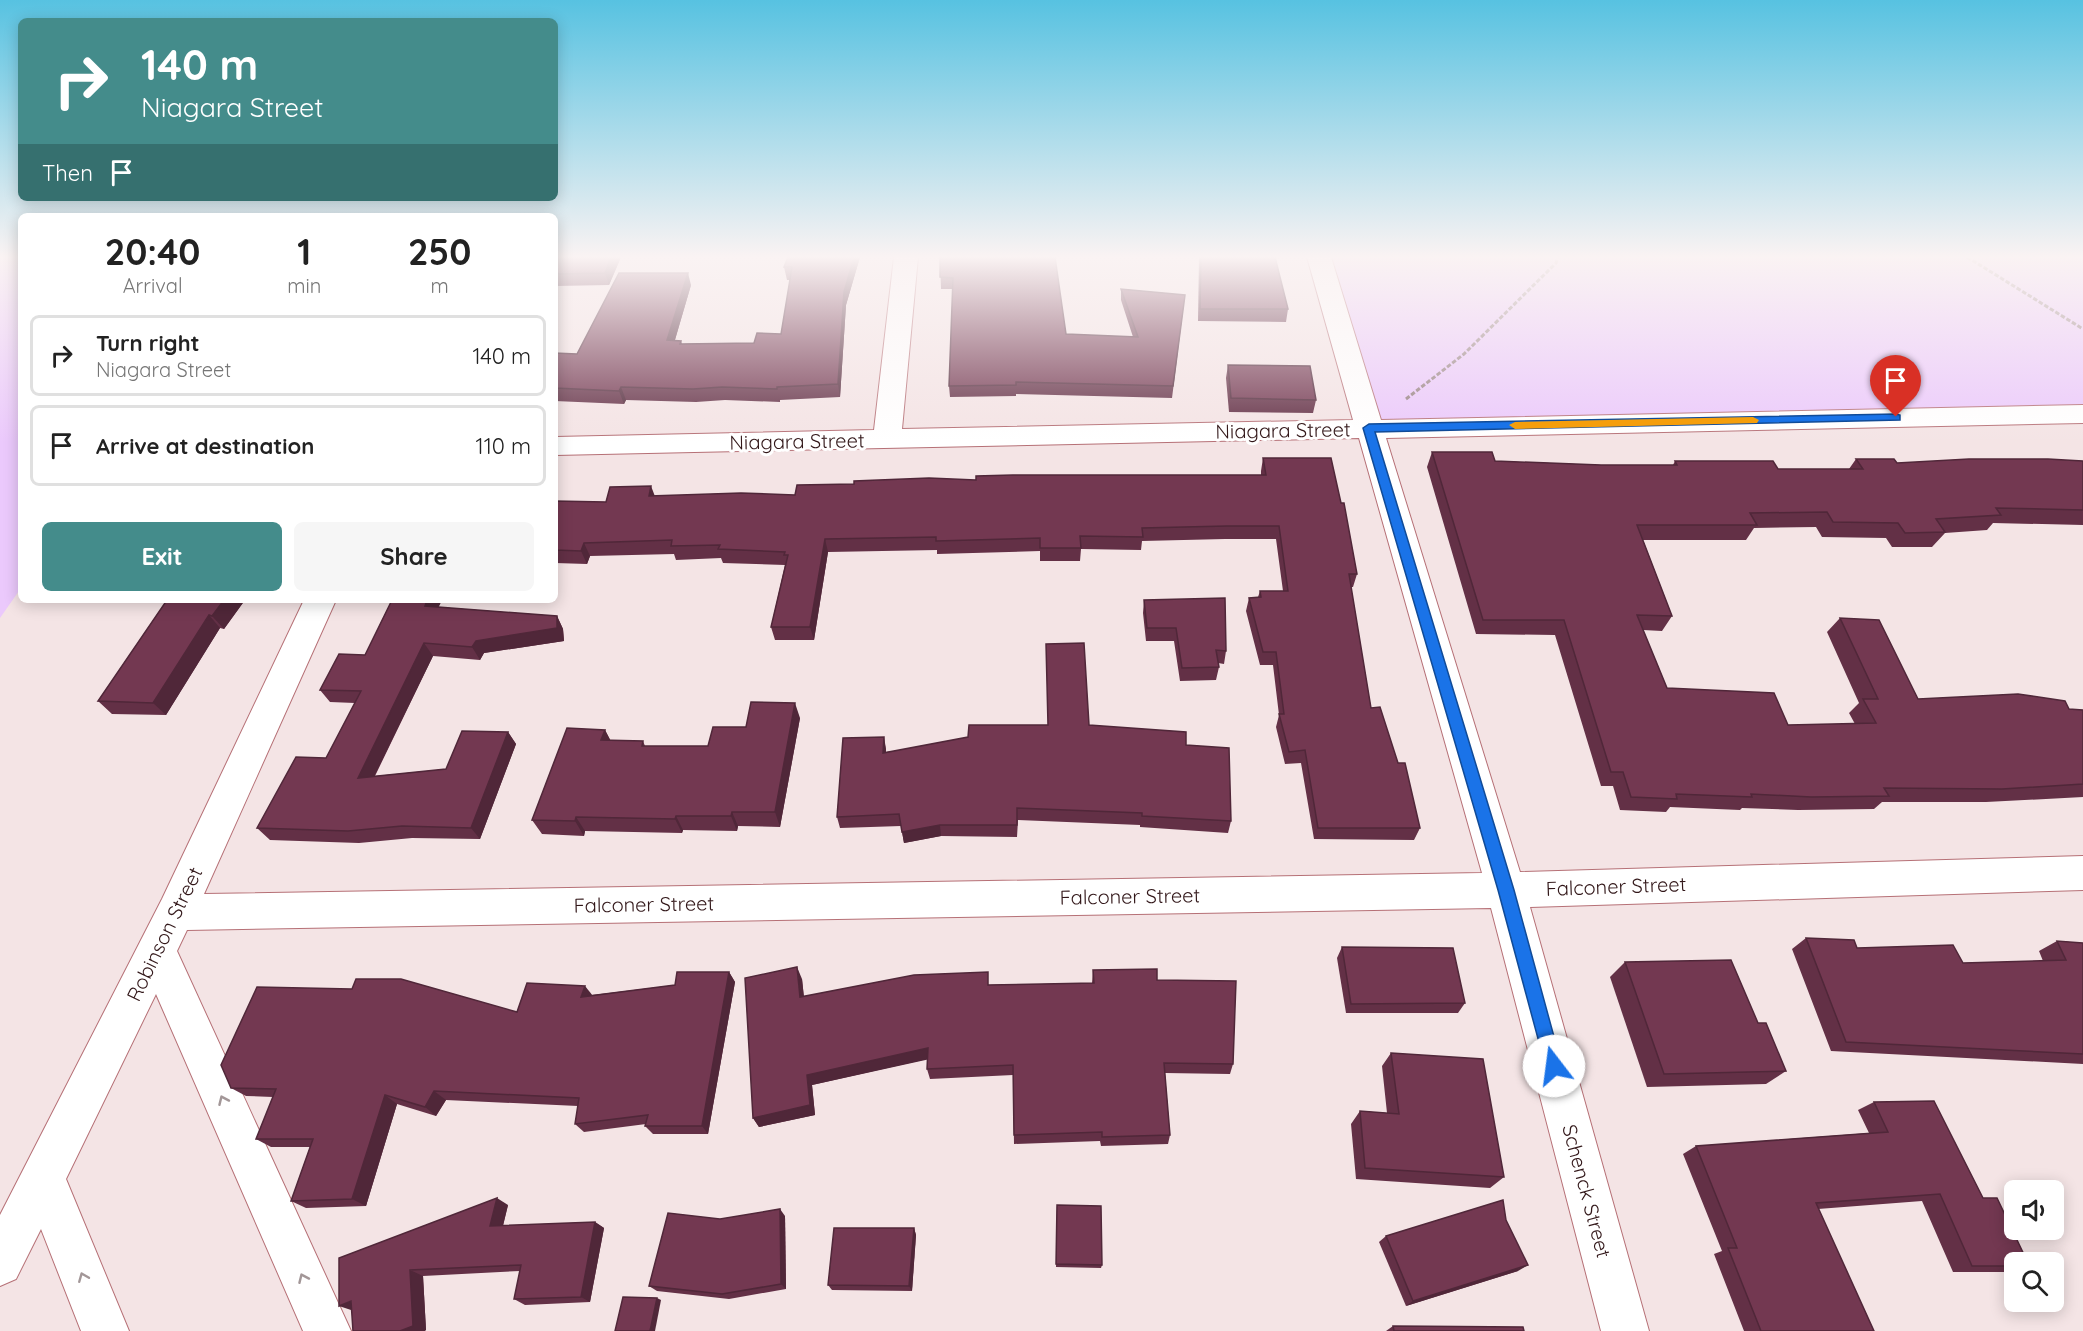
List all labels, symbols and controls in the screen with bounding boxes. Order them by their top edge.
text: 140 m [141,38,258,91]
icon: right [42,42,120,120]
text: Niagara Street [141,90,323,124]
icon: arrive [105,156,138,189]
text: Then [42,159,93,187]
text: 20:40 [105,229,200,274]
text: 1 [297,229,311,274]
text: 250 [408,229,471,274]
text: Arrival [123,273,183,298]
text: min [287,273,321,298]
text: m [430,273,449,298]
text: Turn right [96,329,200,357]
icon: right [45,339,78,372]
text: 140 m [472,342,531,370]
pin [1870,355,1921,417]
text: Niagara Street [96,357,231,382]
icon: arrive [1879,364,1912,397]
street label: Niagara Street [1215,416,1351,444]
street label: Niagara Street [729,427,865,455]
icon: arrive [45,429,78,462]
text: Arrive at destination [96,432,314,460]
text: 110 m [476,432,531,460]
button: Exit [42,522,282,591]
button: Share [294,522,534,591]
street label: Robinson Street [121,862,207,1005]
street label: Falconer Street [1545,871,1687,901]
street label: Falconer Street [1060,882,1201,910]
street label: Falconer Street [574,890,715,918]
position arrow [1522,1034,1586,1098]
one-way arrow [219,1095,231,1106]
street label: Schenck Street [1557,1122,1617,1261]
map controls [2004,1180,2064,1312]
button: sound [2004,1180,2064,1240]
button: search [2004,1252,2064,1312]
one-way arrow [78,1272,90,1283]
one-way arrow [298,1273,310,1284]

